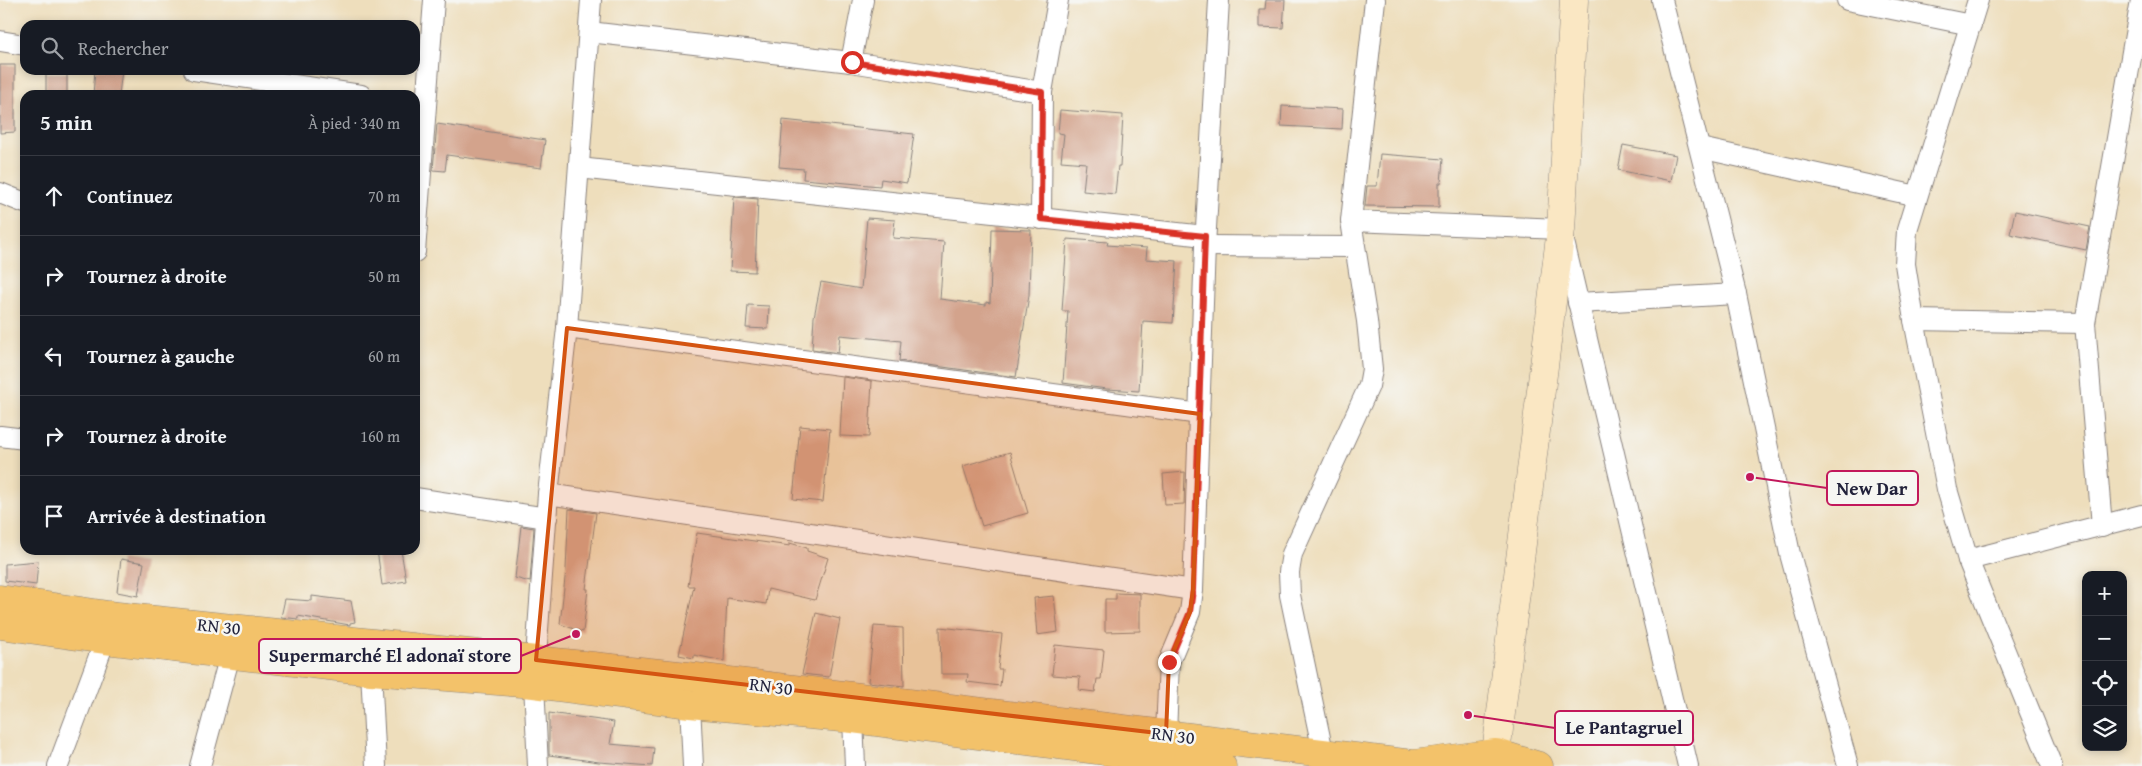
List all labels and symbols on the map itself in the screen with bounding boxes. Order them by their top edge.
route start [841,51,864,74]
callout: New Dar [1827,471,1918,505]
text: New Dar [1837,474,1908,502]
street label: RN 30 [196,610,242,642]
callout: Supermarché El adonaï store [259,639,521,673]
text: Supermarché El adonaï store [269,641,511,669]
route end [1158,651,1181,674]
street label: RN 30 [748,670,795,702]
callout: Le Pantagruel [1555,711,1693,745]
text: Le Pantagruel [1565,713,1683,741]
street label: RN 30 [1150,719,1197,751]

